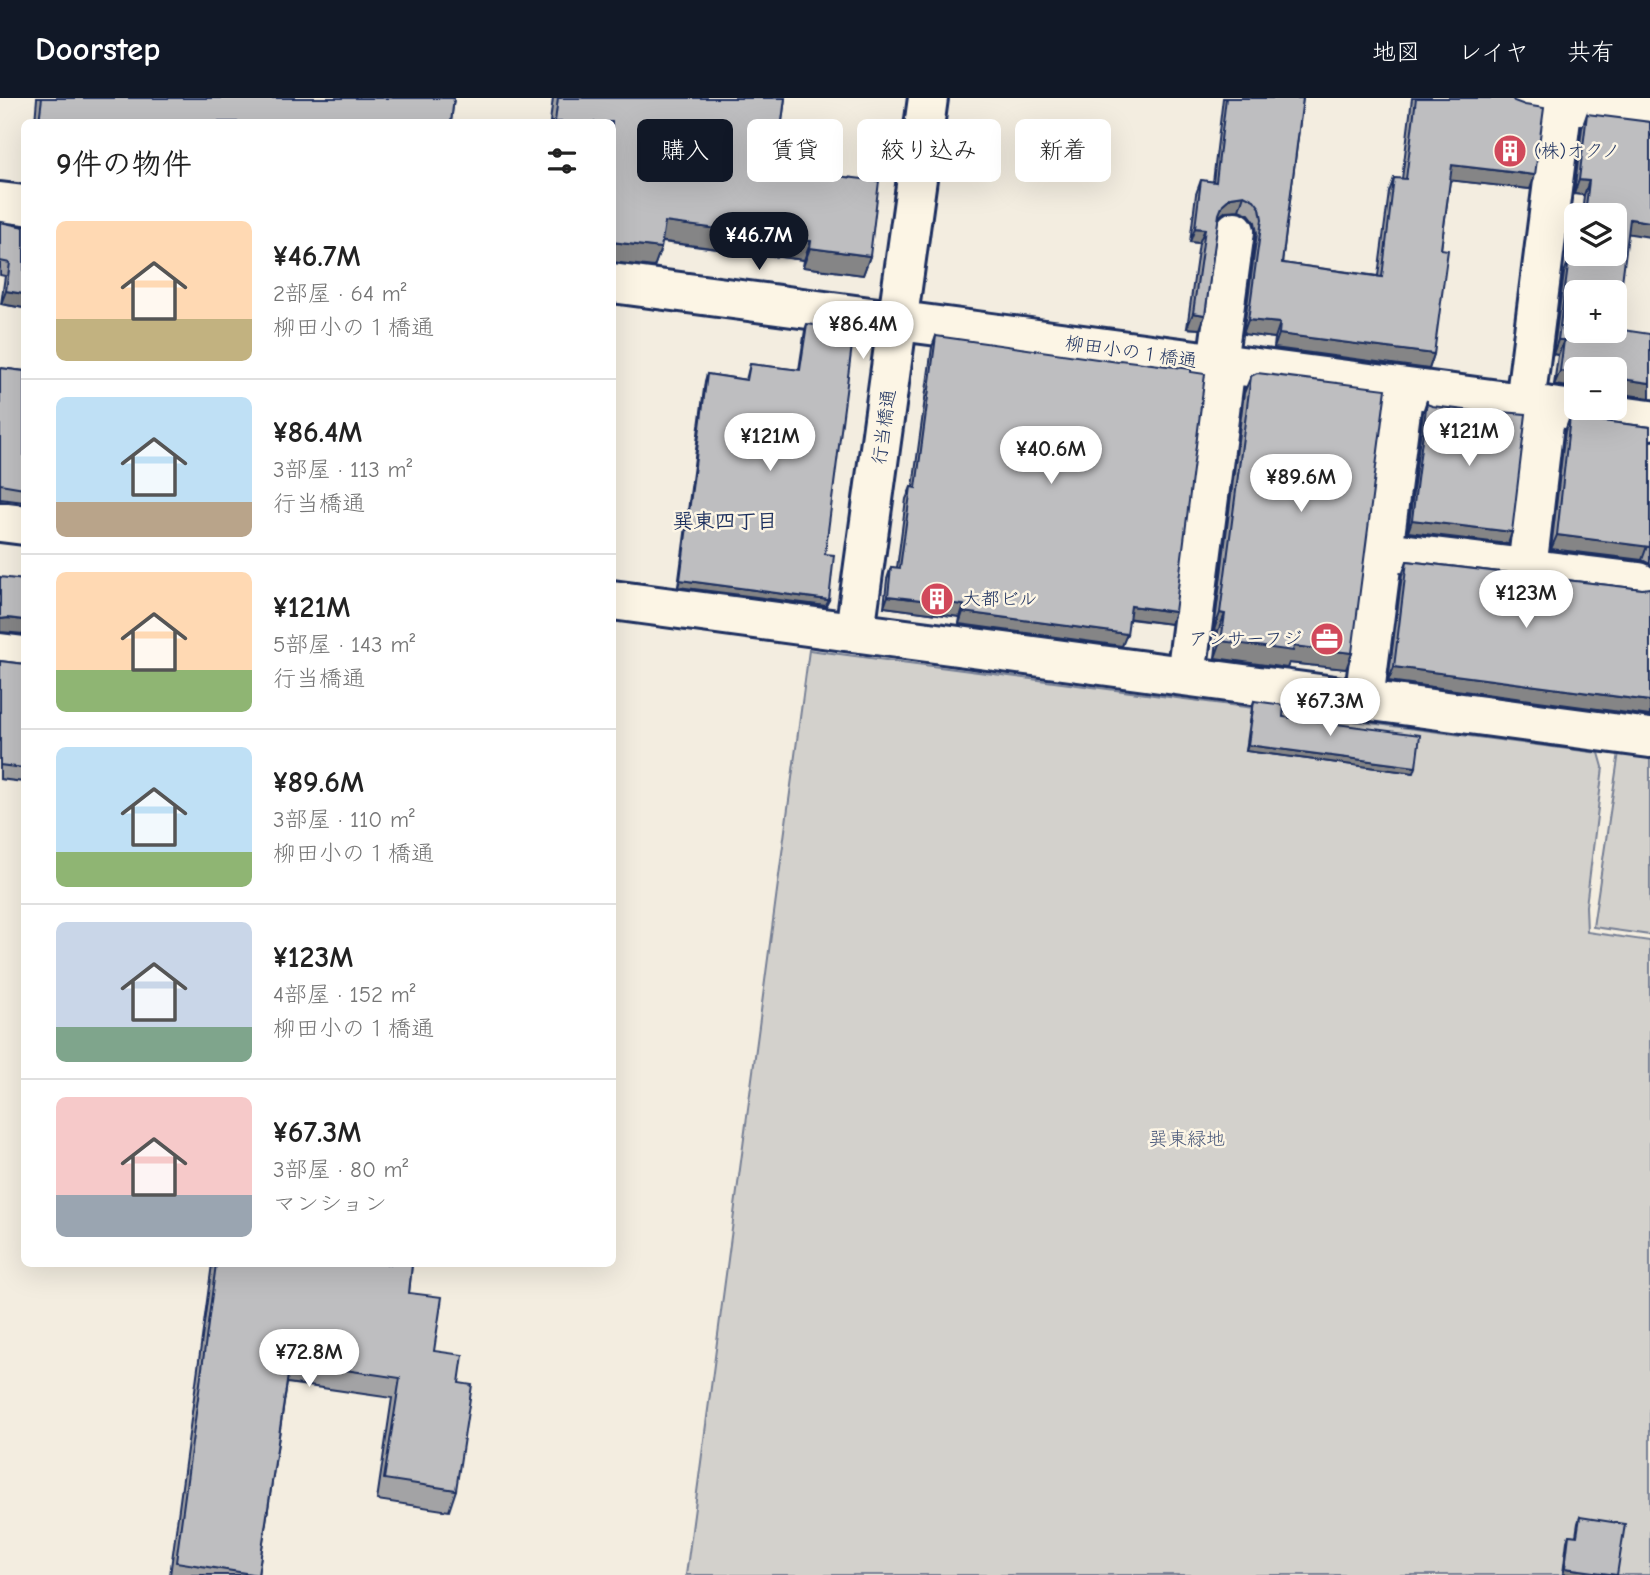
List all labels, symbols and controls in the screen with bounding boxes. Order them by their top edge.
text: Doorstep [35,30,160,68]
text: 地図 [1372,38,1420,66]
text: レイヤ [1458,38,1529,66]
text: 共有 [1567,38,1615,66]
chip: 購入 [637,119,733,182]
chip: 賃貸 [747,119,843,182]
chip: 絞り込み [857,119,1001,182]
chip: 新着 [1015,119,1111,182]
building icon: (株)オクノ [1491,132,1529,170]
place label: (株)オクノ [1534,140,1621,162]
icon: filters [543,142,581,180]
text: 9件の物件 [56,147,192,182]
map controls [1564,203,1627,420]
button: layers [1564,203,1627,266]
pin: ¥46.7M [702,212,816,272]
text: ¥46.7M [725,221,793,248]
text: ¥46.7M [273,239,361,274]
icon: home [112,249,196,333]
text: 2部屋 · 64 m² [273,280,406,307]
button: + [1564,280,1627,343]
pin: ¥86.4M [806,302,920,361]
text: ¥86.4M [829,310,897,337]
text: 柳田小の１橋通 [273,314,434,341]
street label: 柳田小の１橋通 [1064,332,1198,372]
button: − [1564,357,1627,420]
street label: 行当橋通 [868,388,900,466]
pin: ¥121M [1420,408,1518,468]
pin: ¥121M [721,414,819,473]
text: ¥86.4M [273,415,363,450]
text: ¥121M [1439,417,1499,444]
text: ¥121M [740,422,800,449]
icon: home [112,425,196,509]
pin: ¥40.6M [994,426,1108,486]
text: ¥40.6M [1016,435,1086,462]
pin: ¥89.6M [1244,454,1358,514]
text: 3部屋 · 113 m² [273,456,412,483]
text: ¥89.6M [1266,463,1336,490]
text: 行当橋通 [273,490,365,517]
district label: 巽東四丁目 [673,509,778,533]
pin: ¥123M [1477,570,1575,630]
text: ¥123M [1495,579,1557,606]
building icon: 大都ビル [918,580,956,618]
place label: 大都ビル [962,588,1038,610]
text: ¥121M [273,590,350,625]
icon: home [112,600,196,684]
office icon: アンサーフジ [1308,620,1346,658]
place label: アンサーフジ [1189,628,1302,650]
text: 5部屋 · 143 m² [273,631,415,658]
text: 行当橋通 [273,665,365,692]
pin: ¥67.3M [1273,678,1387,738]
text: ¥67.3M [1296,687,1364,714]
text: ¥89.6M [273,765,364,800]
icon: home [112,775,196,859]
text: 3部屋 · 110 m² [273,806,415,833]
text: 柳田小の１橋通 [273,840,434,867]
text: ¥123M [273,940,353,975]
icon: home [112,950,196,1034]
text: 4部屋 · 152 m² [273,981,416,1008]
text: 柳田小の１橋通 [273,1015,434,1042]
text: ¥67.3M [273,1115,361,1150]
icon: home [112,1125,196,1209]
park label: 巽東緑地 [1149,1128,1225,1150]
text: 3部屋 · 80 m² [273,1156,408,1183]
text: マンション [273,1190,387,1217]
pin: ¥72.8M [252,1330,366,1389]
text: ¥72.8M [275,1338,343,1365]

